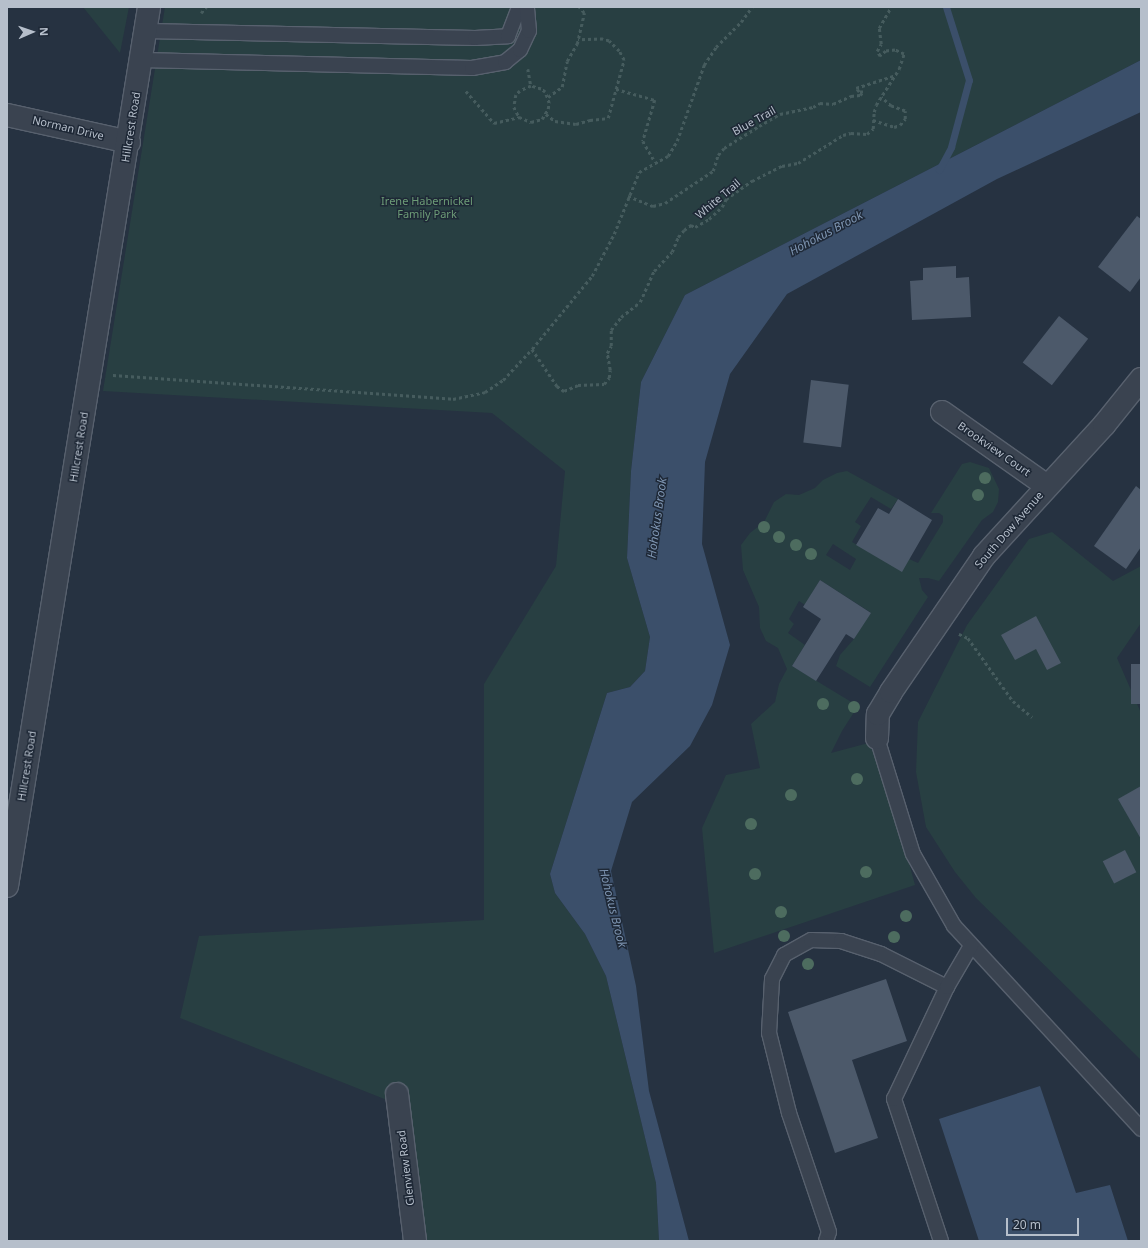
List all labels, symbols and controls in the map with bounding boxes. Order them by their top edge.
north arrow [12,12,52,52]
text: N [37,27,52,36]
street label: Hillcrest Road [119,91,143,163]
street label: Blue Trail [730,104,778,138]
street label: Norman Drive [31,113,105,143]
street label: White Trail [693,176,743,222]
park label: Irene Habernickel Family Park [381,195,473,221]
water label: Hohokus Brook [787,208,865,258]
street label: Hillcrest Road [67,411,91,483]
street label: Brookview Court [955,419,1033,479]
water label: Hohokus Brook [644,477,670,559]
street label: South Dow Avenue [972,489,1046,571]
street label: Hillcrest Road [15,730,39,802]
water label: Hohokus Brook [596,867,630,949]
street label: Glenview Road [395,1129,417,1207]
scale bar [1008,1210,1081,1236]
text: 20 m [1013,1216,1041,1233]

